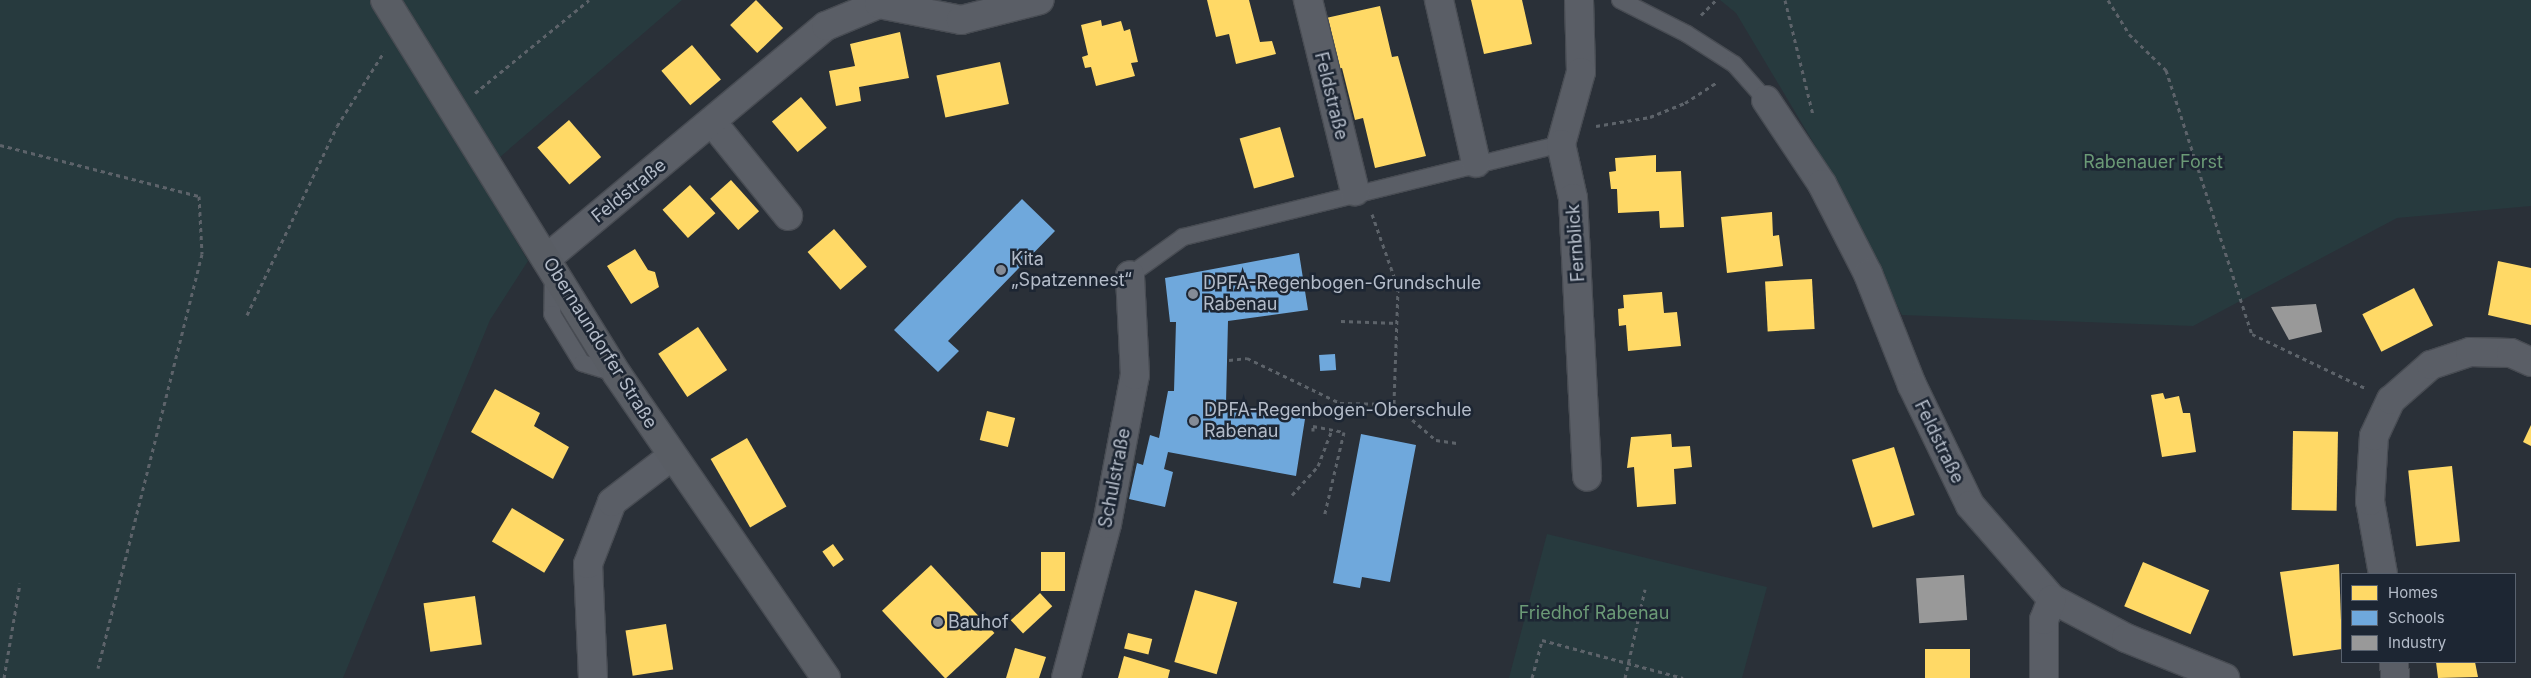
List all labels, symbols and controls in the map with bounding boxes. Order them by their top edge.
street label: Feldstraße [1310,50,1352,142]
park label: Rabenauer Forst [2083,151,2223,173]
street label: Feldstraße [587,154,671,228]
street label: Fernblick [1563,203,1589,283]
place label: Kita „Spatzennest“ [1011,249,1132,292]
street label: Obernaundorfer Straße [538,253,662,433]
marker: Kita „Spatzennest“ [995,264,1007,276]
place label: DPFA-Regenbogen-Grundschule Rabenau [1203,273,1481,316]
marker: DPFA-Regenbogen-Grundschule Rabenau [1187,288,1199,300]
street label: Feldstraße [1910,397,1968,487]
place label: DPFA-Regenbogen-Oberschule Rabenau [1204,400,1472,442]
marker: DPFA-Regenbogen-Oberschule Rabenau [1188,415,1200,427]
street label: Schulstraße [1095,426,1135,530]
legend [2341,573,2516,663]
text: Homes [2388,583,2438,602]
park label: Friedhof Rabenau [1519,602,1669,624]
text: Schools [2388,608,2445,627]
place label: Bauhof [948,611,1009,633]
marker: Bauhof [932,616,944,628]
text: Industry [2388,633,2446,652]

